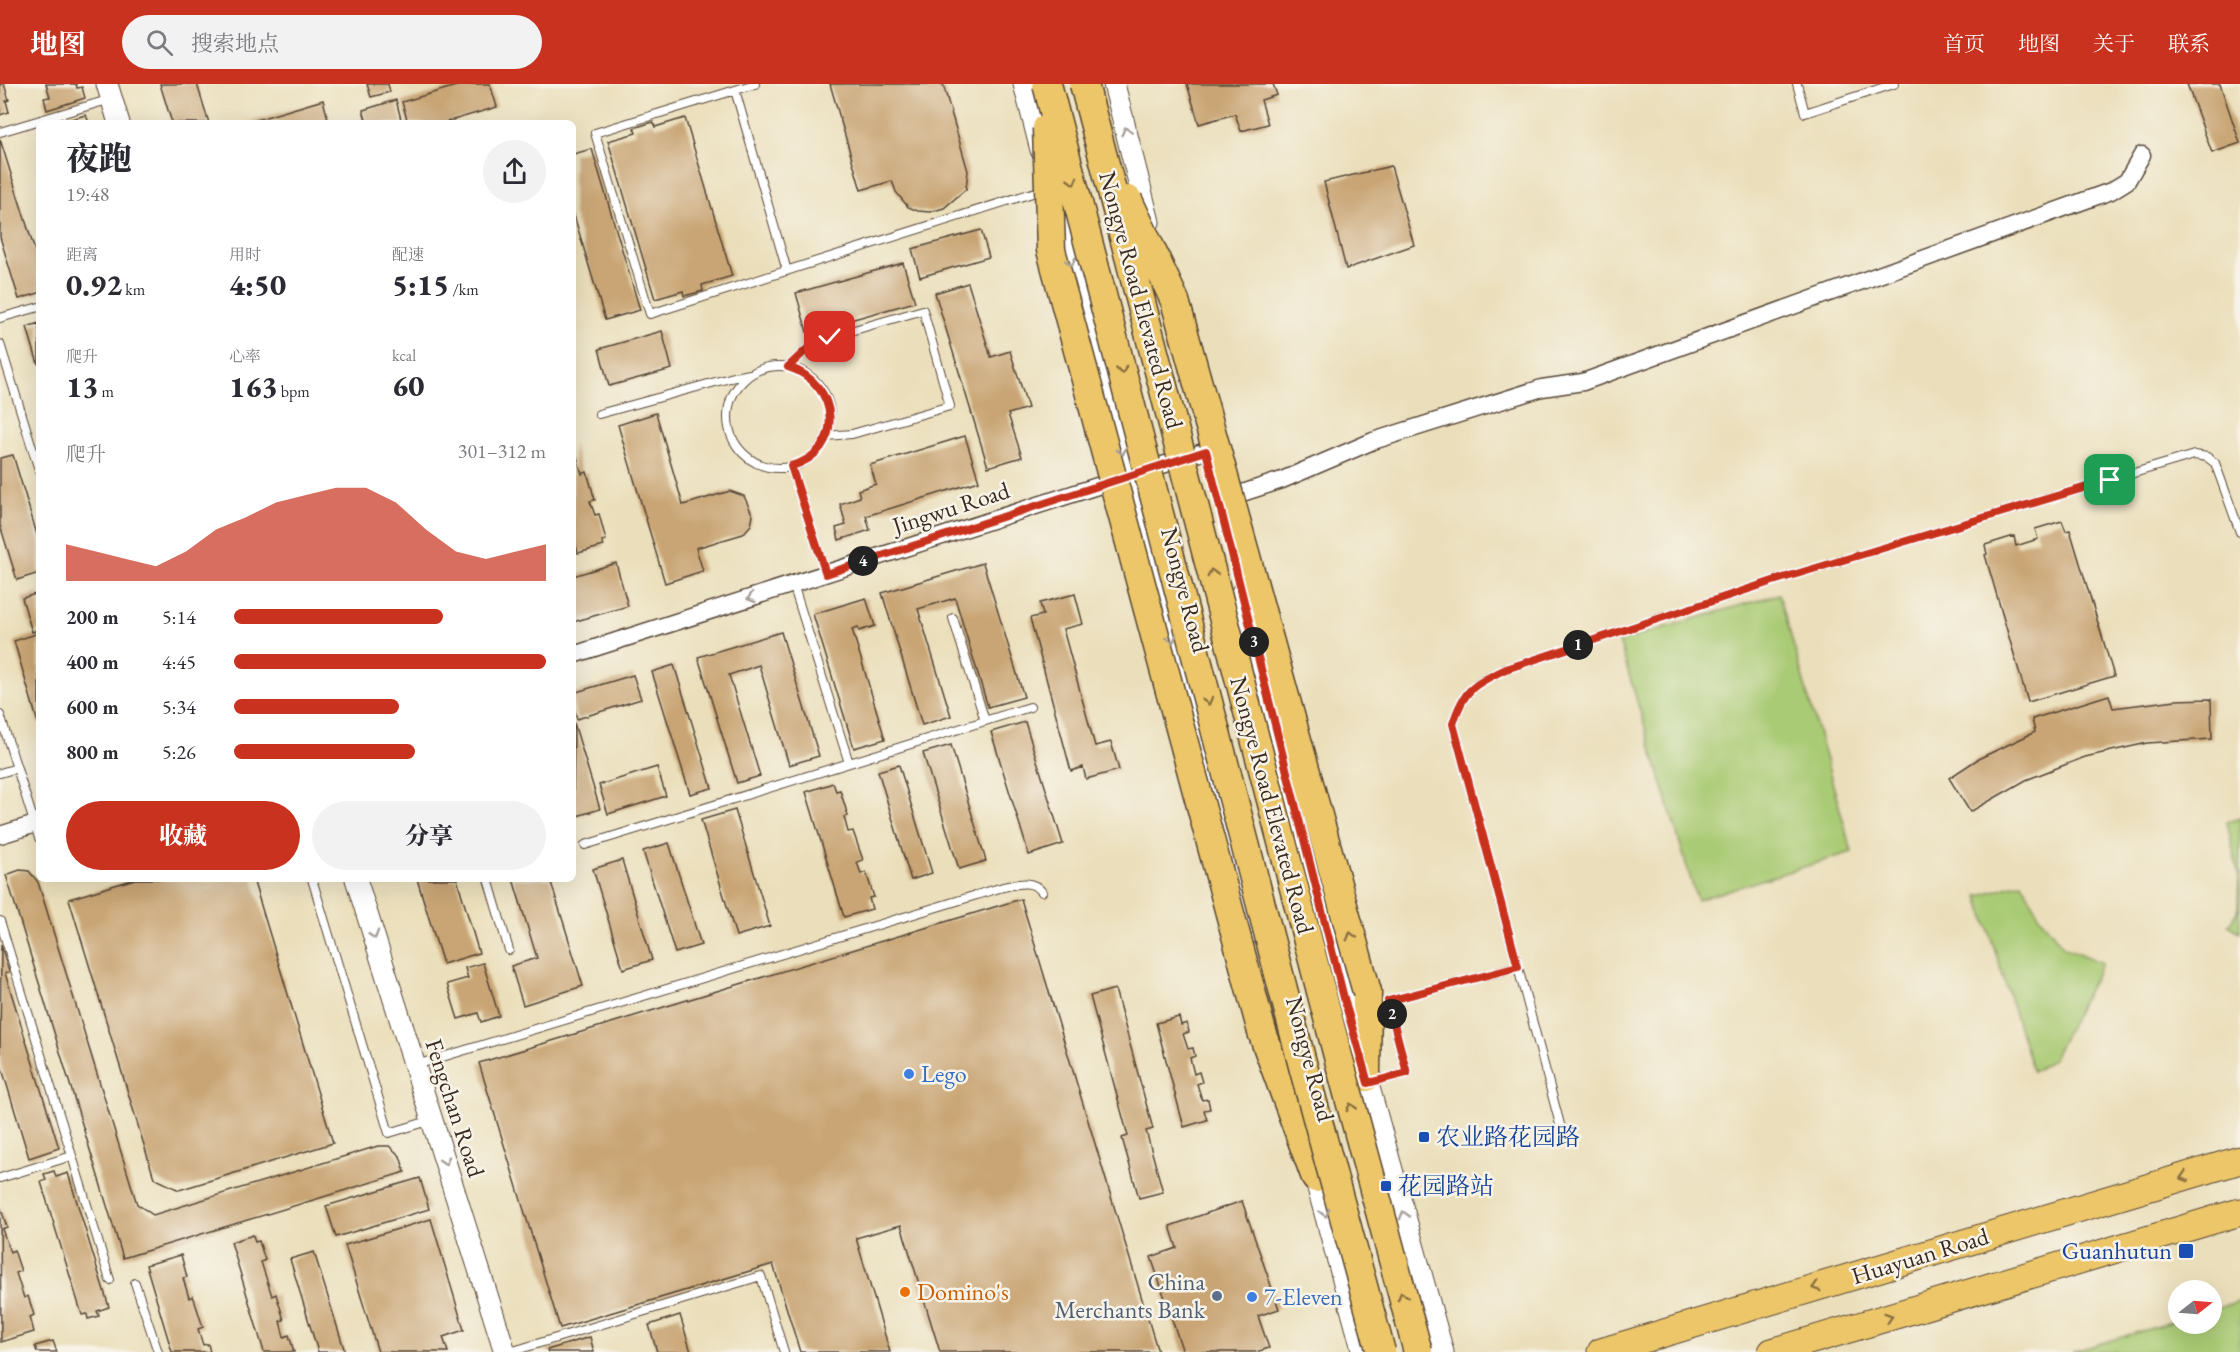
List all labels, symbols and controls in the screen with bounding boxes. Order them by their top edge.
search box [122,15,542,69]
text: 地图 [30,26,86,62]
icon: search [143,26,176,59]
text: 搜索地点 [191,29,279,58]
text: 首页 [1943,30,1985,57]
text: 地图 [2018,30,2060,57]
text: 关于 [2093,30,2135,57]
text: 联系 [2168,30,2210,57]
one-way arrow [1120,126,1133,136]
text: 夜跑 [66,137,132,180]
button: share [483,140,546,203]
street label: Nongye Road Elevated Road [1092,168,1191,433]
one-way arrow [1065,176,1078,186]
text: 19:48 [66,181,109,207]
text: 距离 [66,244,98,265]
text: 用时 [229,244,261,265]
text: 配速 [392,244,424,265]
one-way arrow [1064,257,1077,267]
text: 0.92 [66,265,122,304]
text: 4:50 [229,265,286,304]
text: 5:15 [392,265,449,304]
text: km [122,279,145,300]
text: /km [449,279,479,300]
pin [804,311,855,362]
icon: check [813,320,846,353]
text: kcal [392,345,416,366]
text: 爬升 [66,346,98,367]
text: 心率 [229,346,261,367]
one-way arrow [1114,365,1127,375]
text: 60 [392,366,424,405]
text: 13 [66,367,98,406]
text: 163 [229,367,278,406]
text: m [98,381,114,402]
text: bpm [278,381,310,402]
text: 301–312 m [458,438,546,464]
text: 爬升 [66,441,106,467]
one-way arrow [1114,446,1127,456]
pin [2084,454,2135,505]
icon: arrive [2093,463,2126,496]
street label: Jingwu Road [886,474,1014,542]
street label: Nongye Road [1154,524,1217,657]
pin: 4 [848,546,878,576]
text: 4 [859,550,867,571]
one-way arrow [1206,568,1219,578]
one-way arrow [746,590,757,603]
text: 200 m [66,604,119,630]
text: 5:14 [162,604,196,630]
pin: 3 [1239,627,1269,657]
pin: 1 [1563,630,1593,660]
text: 3 [1250,631,1258,652]
one-way arrow [1164,634,1177,644]
text: 1 [1574,634,1582,655]
text: 400 m [66,649,119,675]
text: 4:45 [162,649,196,675]
street label: Nongye Road Elevated Road [1223,673,1322,938]
text: 600 m [66,694,119,720]
text: 5:34 [162,694,196,720]
one-way arrow [1201,695,1213,706]
text: 800 m [66,739,119,765]
text: 5:26 [162,739,196,765]
button: 收藏 [66,801,300,870]
button: 分享 [312,801,546,870]
one-way arrow [367,929,379,940]
one-way arrow [1346,931,1359,941]
street label: Nongye Road [1279,993,1342,1126]
pin: 2 [1377,999,1407,1029]
text: 2 [1388,1003,1396,1024]
street label: Fengchan Road [419,1035,493,1182]
place label: Lego [921,1058,967,1089]
marker: Lego [902,1067,916,1081]
one-way arrow [1346,1103,1358,1113]
place label: 农业路花园路 [1436,1121,1580,1152]
marker: 农业路花园路 [1417,1130,1431,1144]
one-way arrow [438,1155,450,1166]
place label: 花园路站 [1398,1170,1494,1201]
one-way arrow [2179,1170,2190,1182]
marker: 花园路站 [1379,1179,1393,1193]
one-way arrow [1318,1207,1330,1218]
one-way arrow [1399,1210,1412,1220]
street label: Huayuan Road [1847,1220,1993,1291]
place label: Guanhutun [2062,1235,2172,1266]
marker: Guanhutun [2177,1242,2195,1260]
place label: China Merchants Bank [1054,1266,1206,1325]
place label: Domino's [917,1276,1009,1307]
one-way arrow [1811,1280,1822,1292]
north arrow [2168,1280,2222,1334]
map controls [2168,1280,2222,1334]
place label: 7-Eleven [1264,1281,1343,1312]
marker: Domino's [898,1285,912,1299]
marker: China Merchants Bank [1210,1289,1224,1303]
marker: 7-Eleven [1245,1290,1259,1304]
one-way arrow [1397,1291,1409,1302]
one-way arrow [1883,1312,1894,1324]

